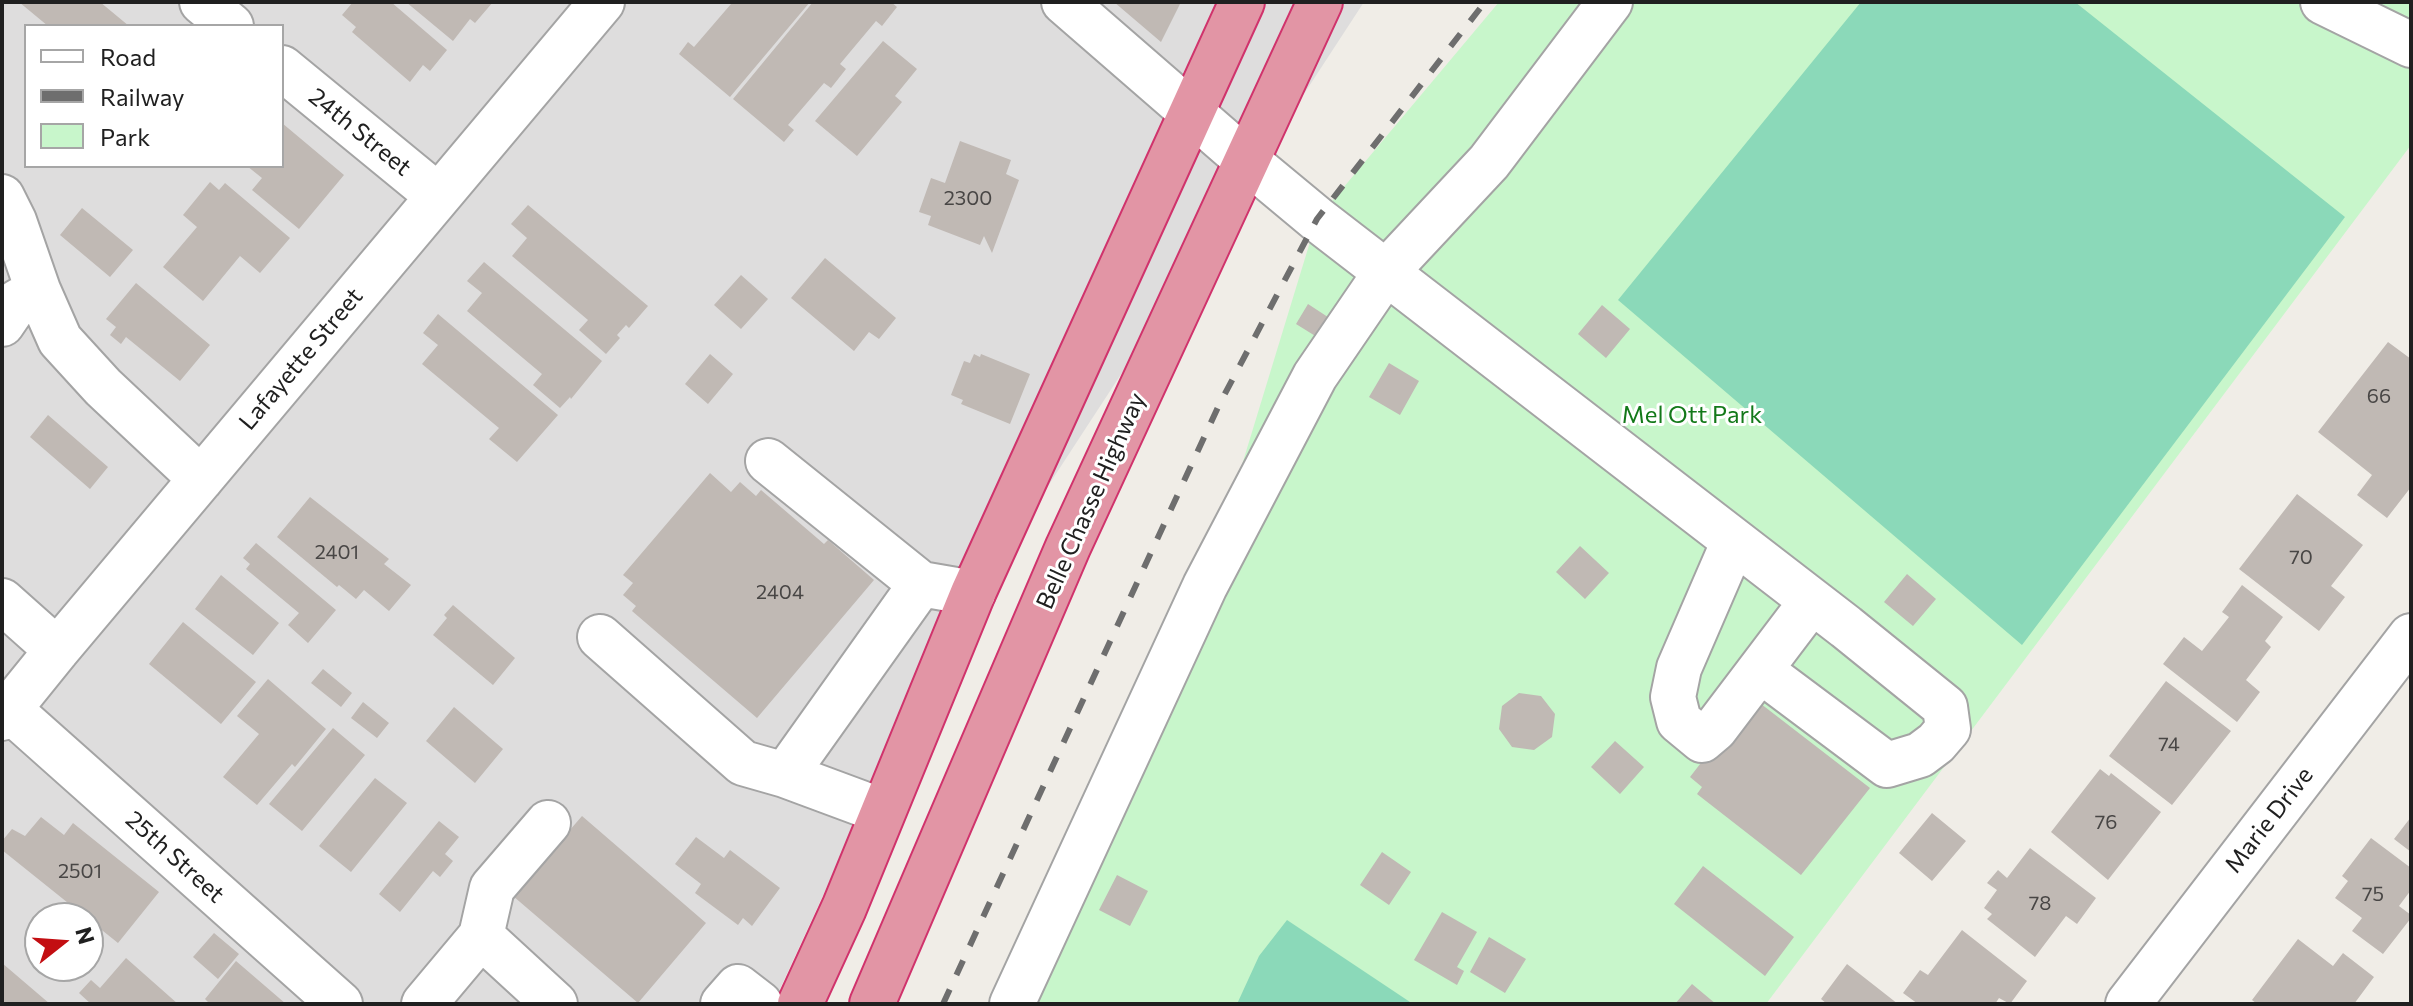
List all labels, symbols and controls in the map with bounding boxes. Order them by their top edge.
legend [24,24,284,168]
text: Road [100,42,156,71]
text: Railway [100,82,185,111]
street label: 24th Street [303,82,417,182]
text: Park [100,122,150,151]
house number: 2300 [944,186,992,210]
street label: Lafayette Street [233,282,369,436]
house number: 66 [2367,384,2391,408]
street label: Belle Chasse Highway [1030,388,1152,614]
park label: Mel Ott Park [1622,401,1762,429]
house number: 2401 [315,540,359,564]
house number: 70 [2289,545,2313,569]
house number: 2404 [756,580,804,604]
house number: 74 [2158,732,2180,756]
street label: Marie Drive [2219,761,2319,879]
street label: 25th Street [120,805,230,909]
house number: 76 [2095,810,2117,834]
house number: 2501 [58,859,102,883]
house number: 75 [2362,882,2384,906]
house number: 78 [2029,891,2051,915]
north arrow [24,902,104,982]
text: N [70,924,101,947]

